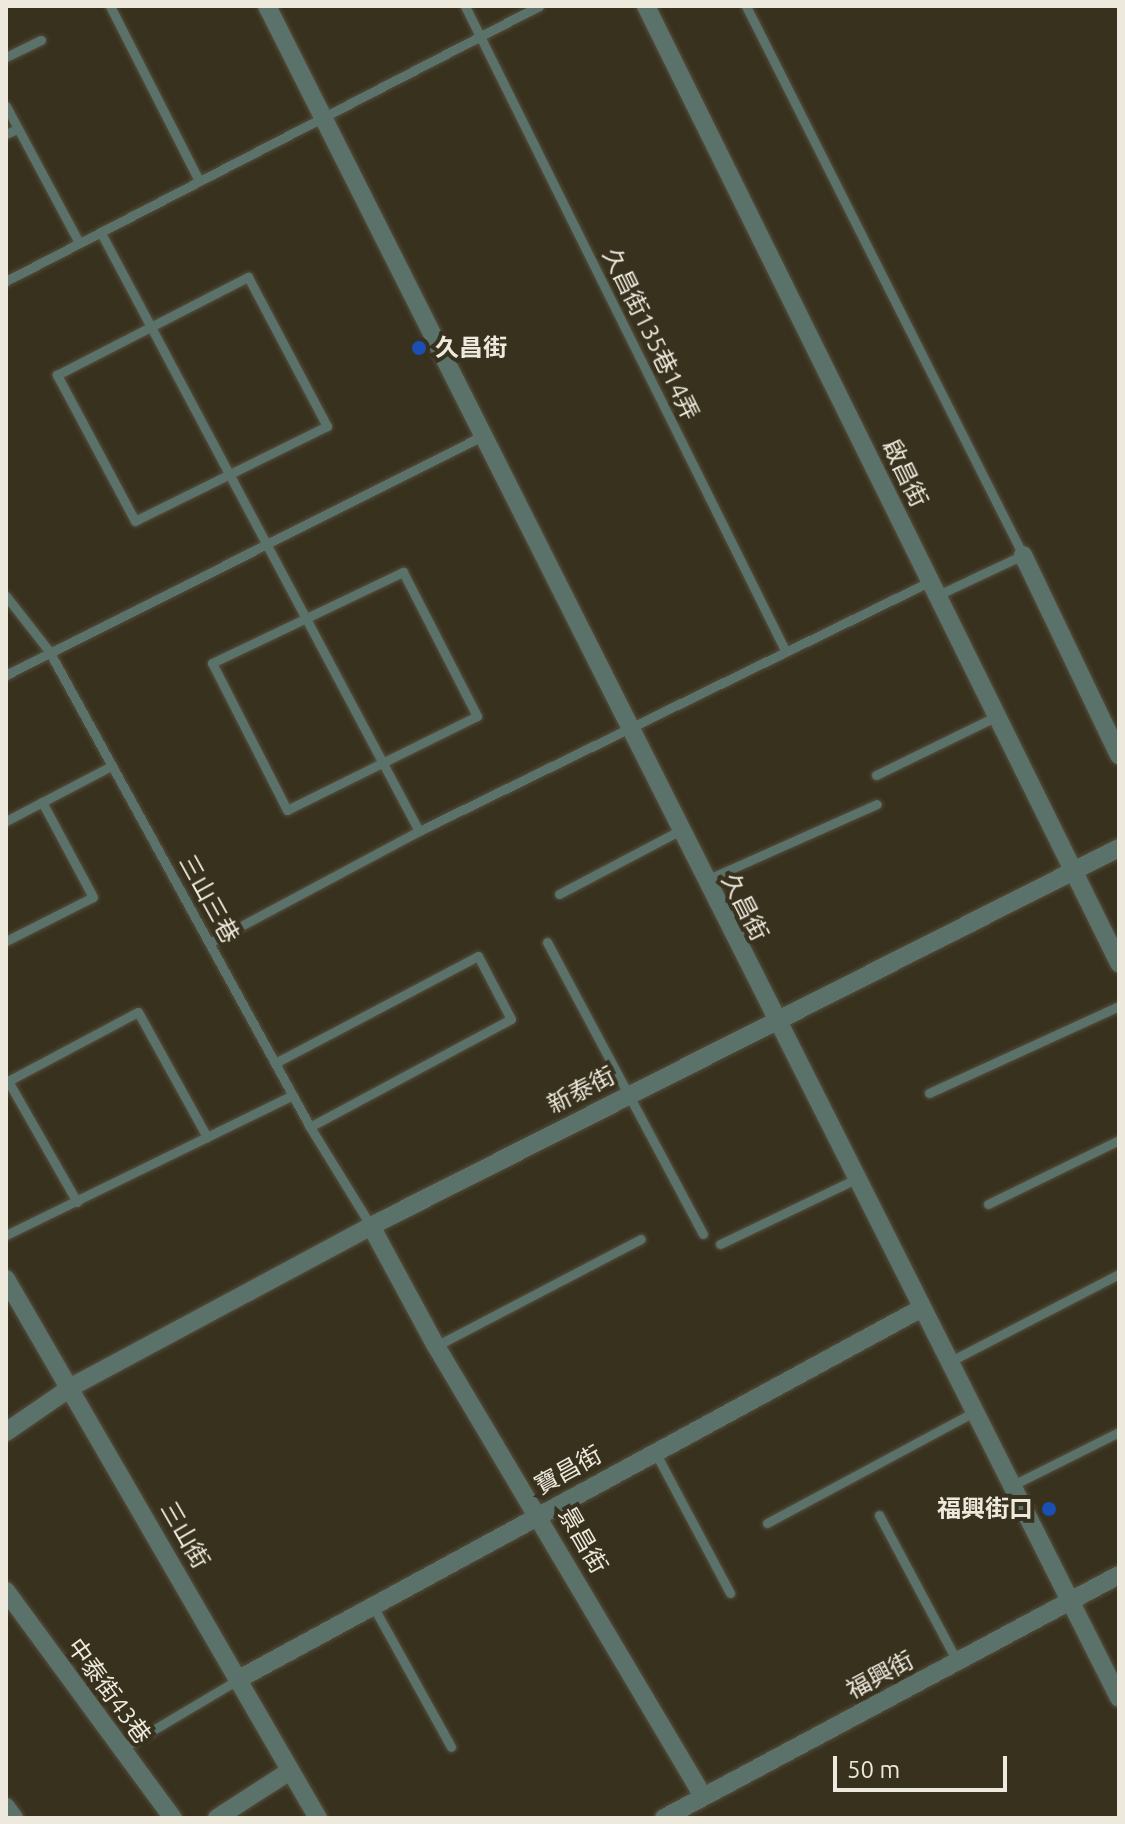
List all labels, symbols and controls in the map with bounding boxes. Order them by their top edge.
street label: 久昌街135巷14弄 [597,243,705,425]
place label: 久昌街 [435,334,507,362]
marker: 久昌街 [410,339,428,357]
street label: 啟昌街 [876,434,934,512]
street label: 三山三巷 [173,850,245,948]
street label: 久昌街 [716,868,774,946]
street label: 新泰街 [542,1061,620,1119]
street label: 寶昌街 [530,1440,606,1500]
place label: 福興街口 [937,1495,1033,1523]
street label: 三山街 [155,1497,215,1573]
marker: 福興街口 [1040,1500,1058,1518]
street label: 景昌街 [553,1502,613,1578]
street label: 中泰街43巷 [61,1633,157,1749]
street label: 福興街 [841,1645,919,1705]
scale bar [837,1740,1011,1790]
text: 50 m [847,1756,900,1783]

